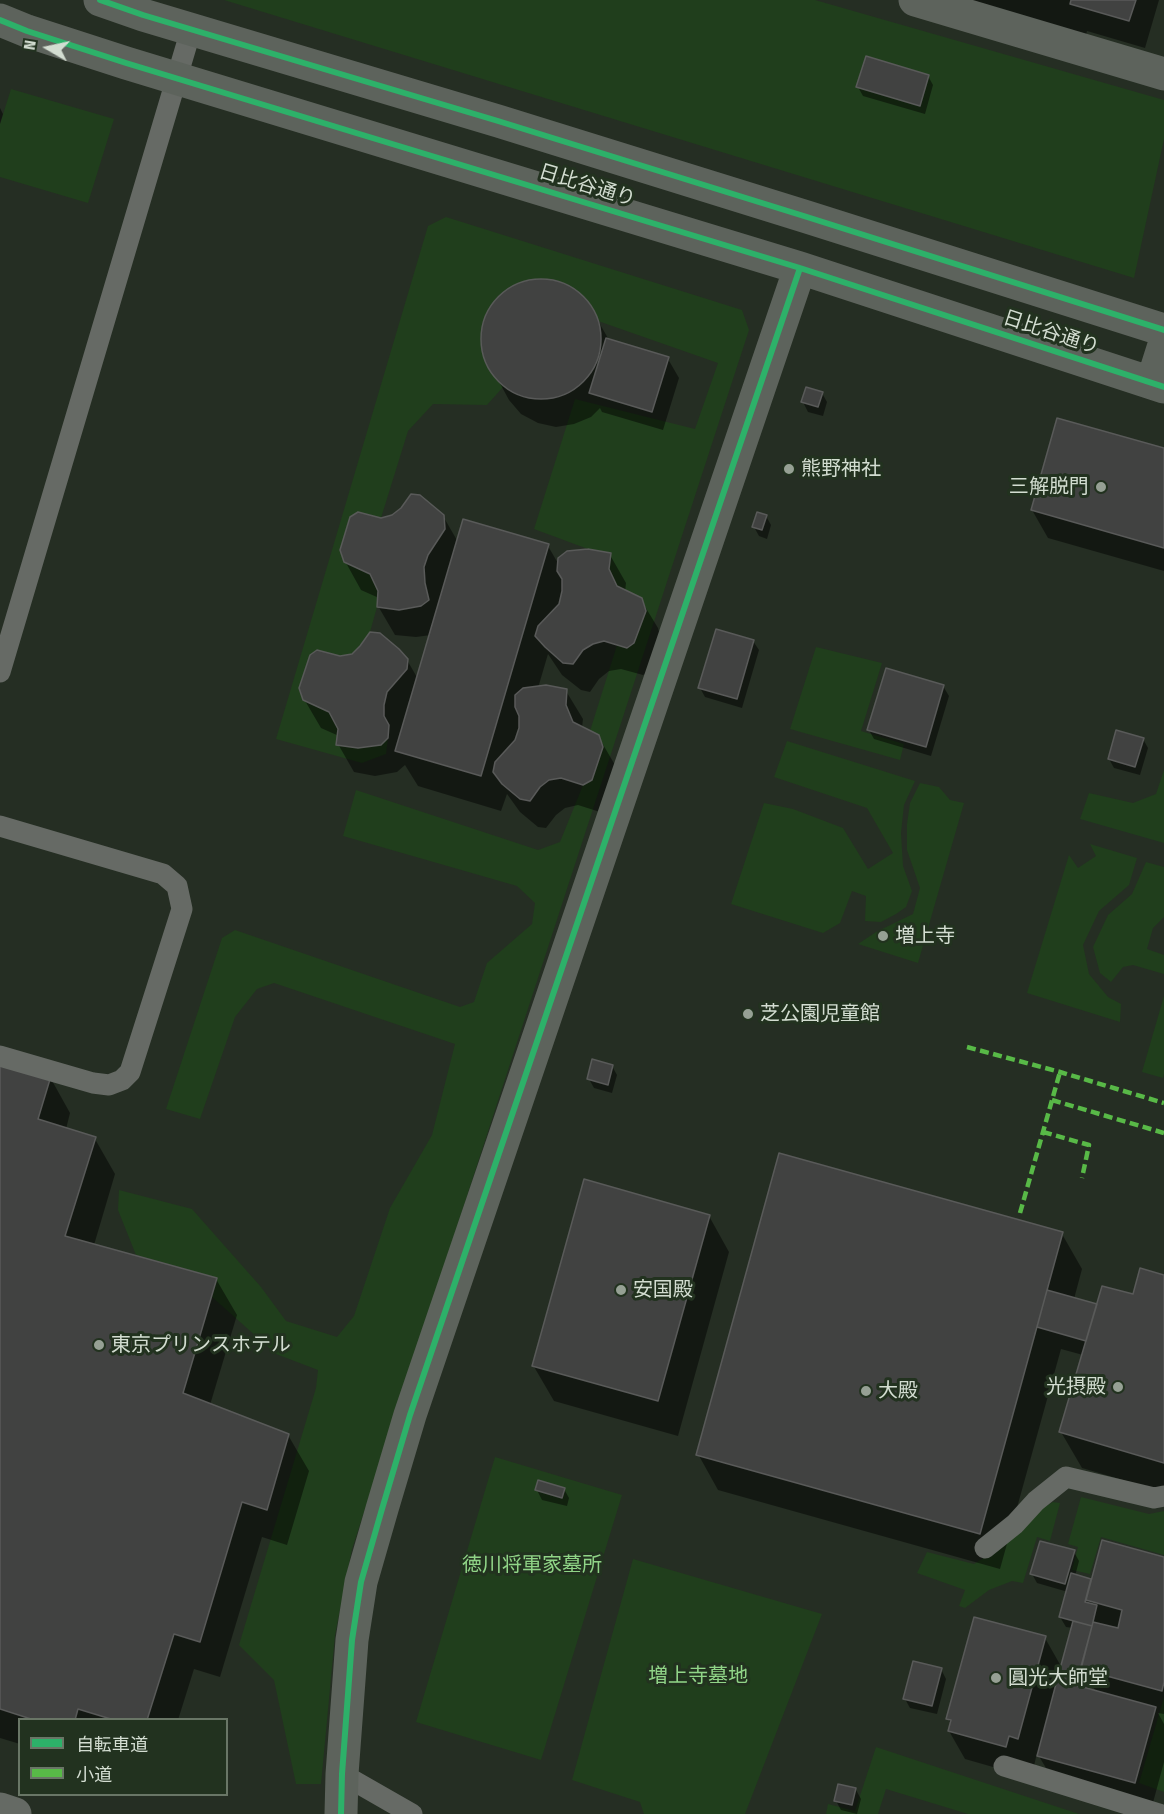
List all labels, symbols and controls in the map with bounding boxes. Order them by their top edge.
north arrow [18,18,78,78]
text: N [20,39,40,51]
street label: 日比谷通り [536,160,638,212]
street label: 日比谷通り [1000,306,1102,360]
place label: 熊野神社 [801,457,881,481]
marker: 熊野神社 [782,462,796,476]
place label: 三解脱門 [1009,475,1089,499]
marker: 三解脱門 [1094,480,1108,494]
place label: 増上寺 [895,924,955,948]
marker: 増上寺 [876,929,890,943]
place label: 芝公園児童館 [760,1002,880,1026]
marker: 芝公園児童館 [741,1007,755,1021]
place label: 安国殿 [633,1278,693,1302]
marker: 安国殿 [614,1283,628,1297]
place label: 東京プリンスホテル [111,1333,291,1357]
marker: 東京プリンスホテル [92,1338,106,1352]
place label: 光摂殿 [1046,1375,1106,1399]
place label: 大殿 [878,1379,918,1403]
marker: 光摂殿 [1111,1380,1125,1394]
marker: 大殿 [859,1384,873,1398]
park label: 徳川将軍家墓所 [462,1553,602,1577]
park label: 増上寺墓地 [648,1664,748,1688]
place label: 圓光大師堂 [1008,1666,1108,1690]
marker: 圓光大師堂 [989,1671,1003,1685]
legend [18,1718,228,1796]
text: 自転車道 [76,1734,148,1756]
text: 小道 [76,1764,112,1786]

